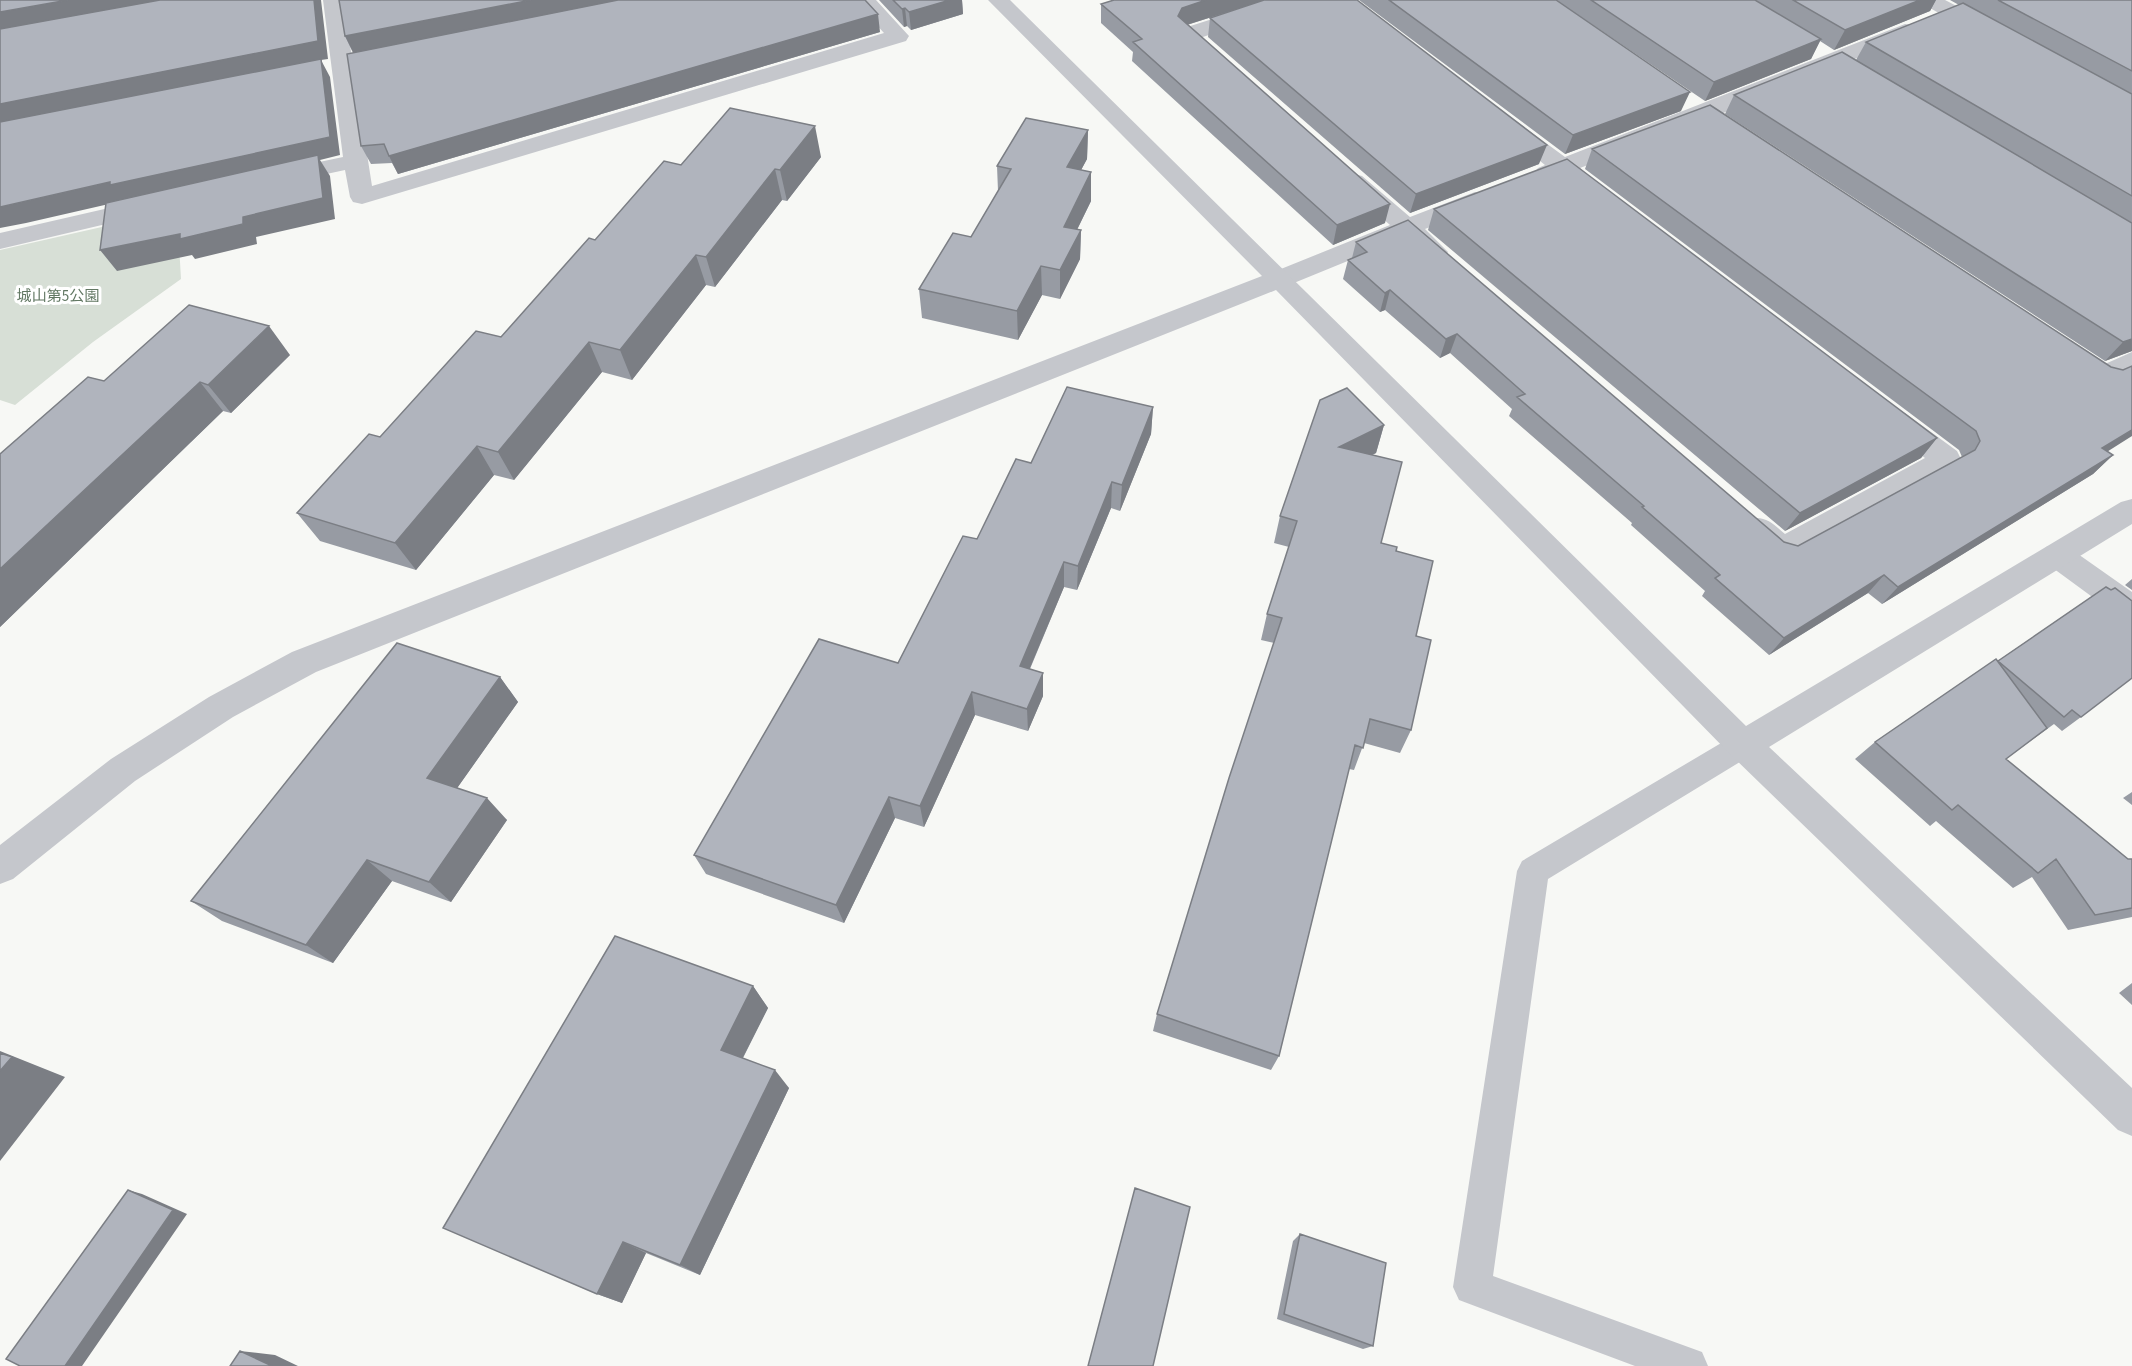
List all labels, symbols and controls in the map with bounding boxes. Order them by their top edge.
park label: 城山第5公園 [17,286,99,307]

